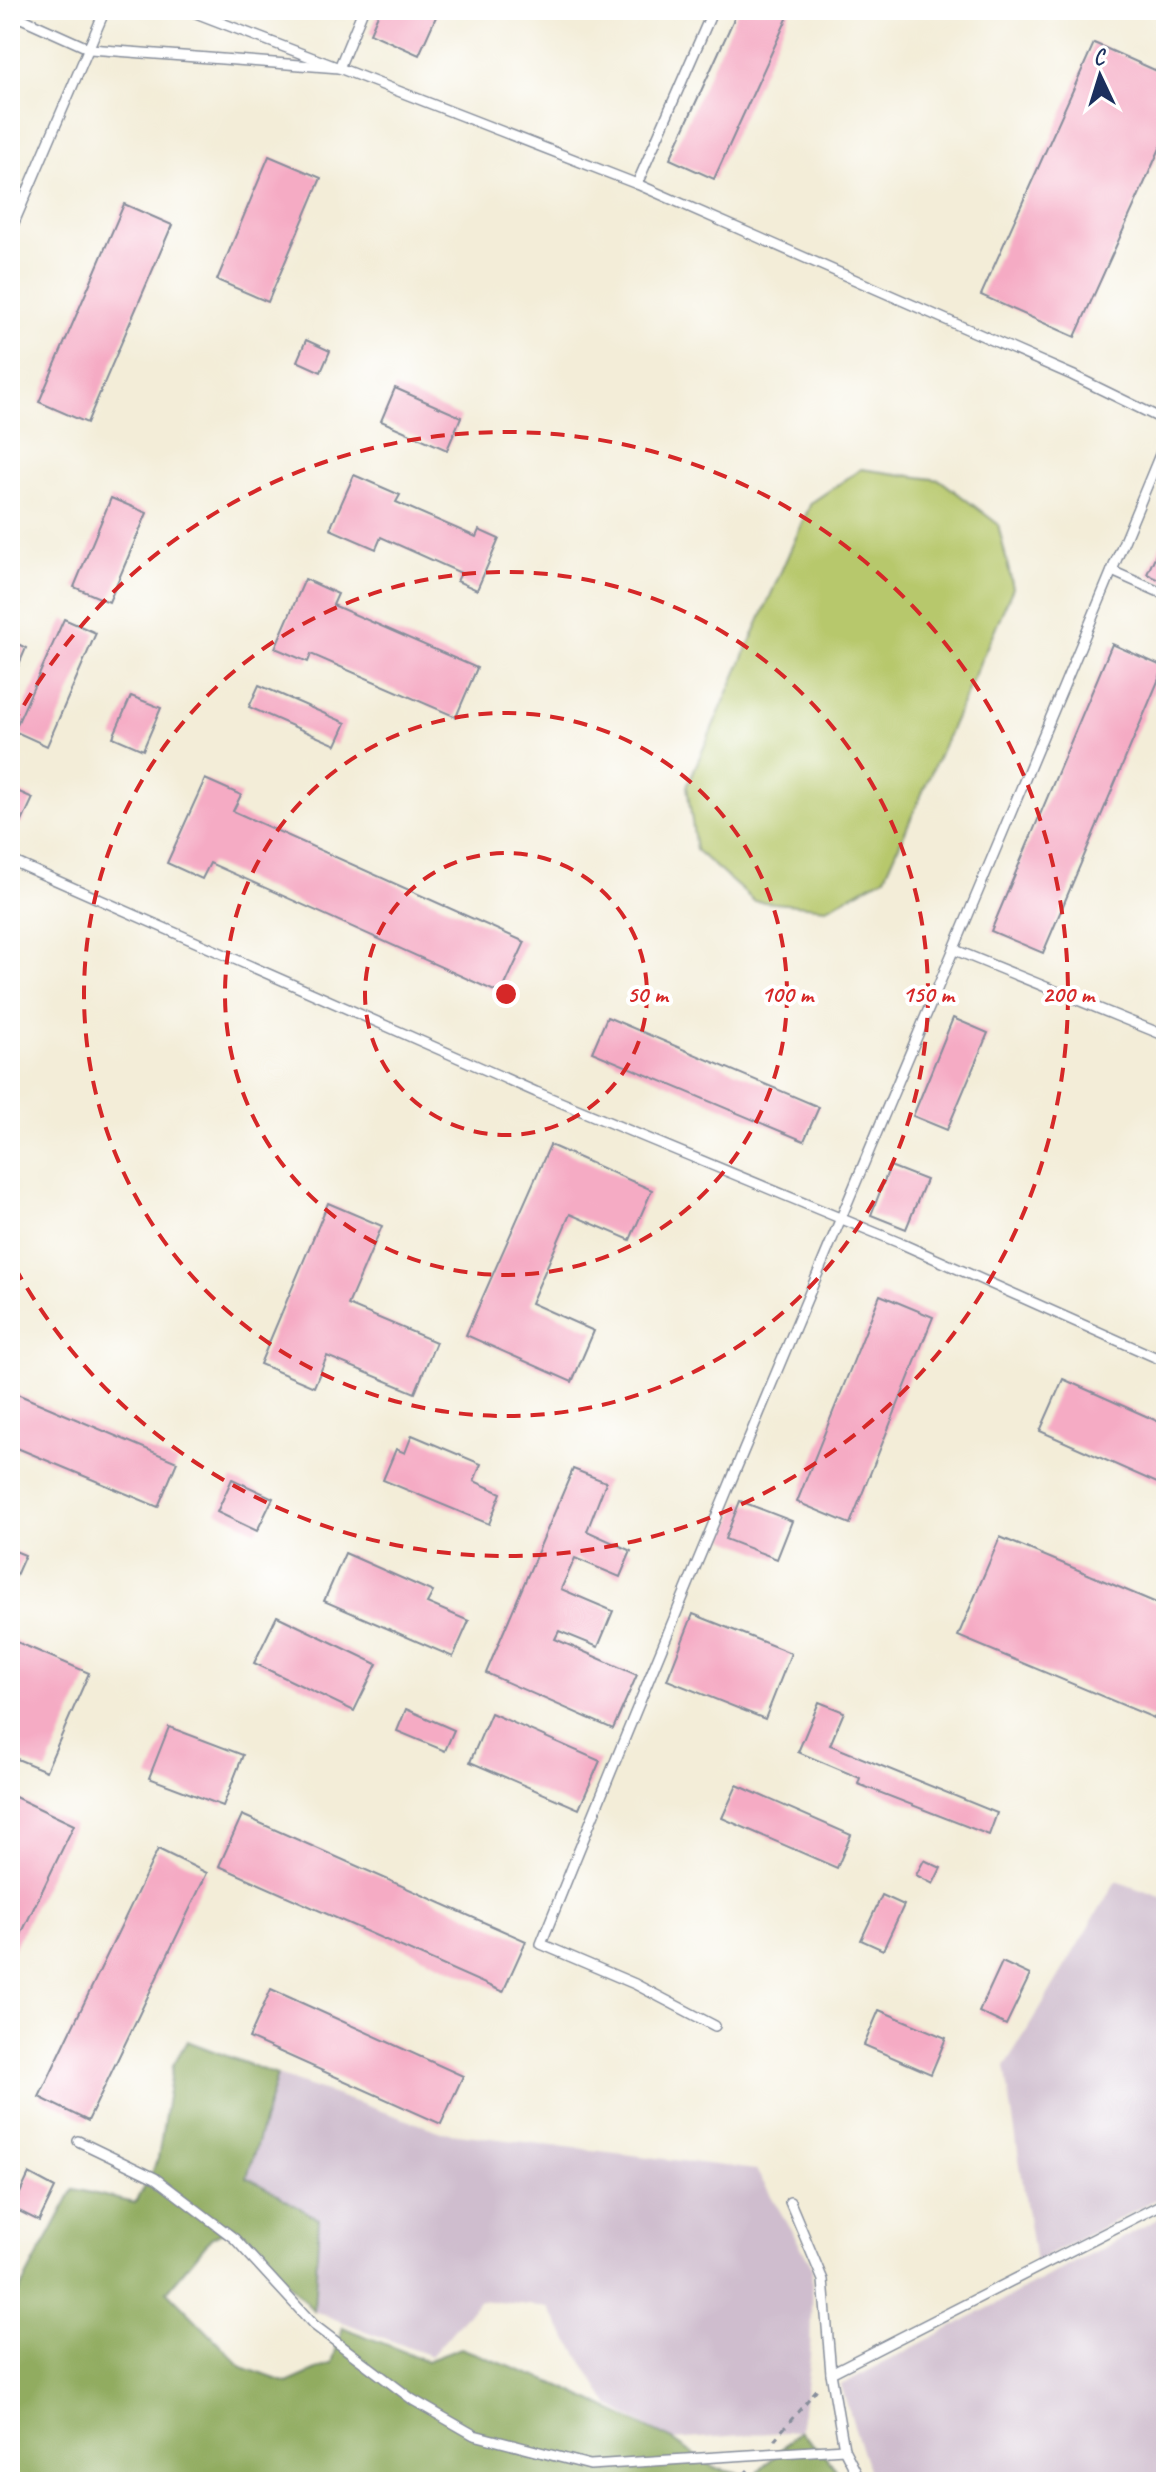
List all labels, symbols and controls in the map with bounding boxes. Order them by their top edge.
north arrow [1060,36,1140,116]
text: С [1092,42,1108,71]
text: 50 m [627,979,670,1009]
text: 100 m [761,979,815,1009]
text: 150 m [902,979,956,1009]
text: 200 m [1042,979,1096,1009]
centre of rings [492,980,520,1008]

